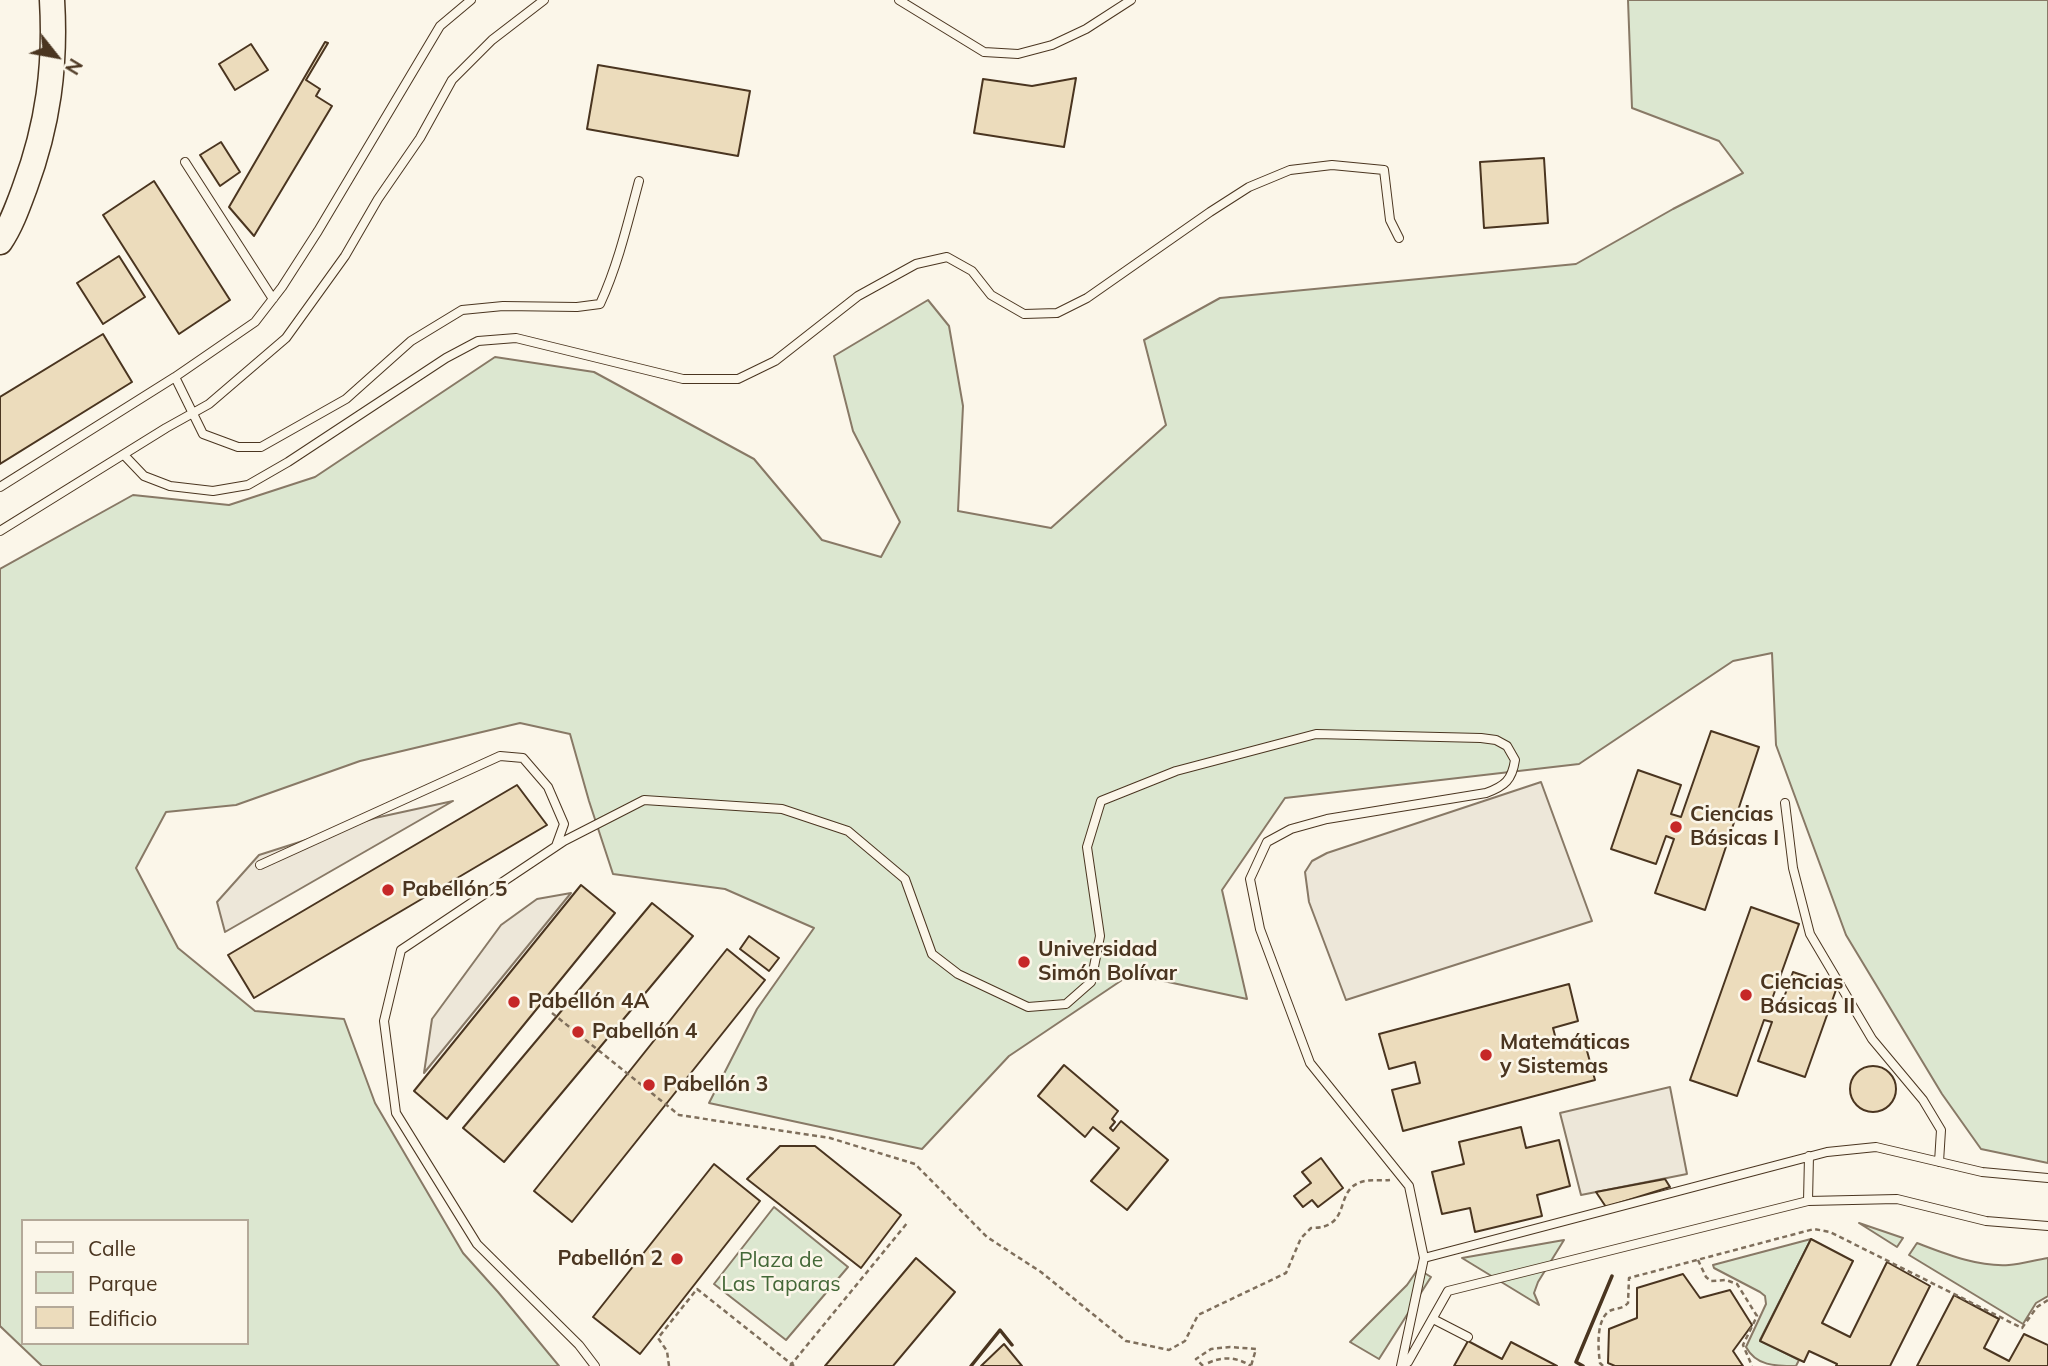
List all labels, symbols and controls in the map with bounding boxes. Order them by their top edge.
north arrow [21,21,91,91]
text: N [60,54,88,79]
place label: Ciencias Básicas I [1690,802,1779,852]
marker: Ciencias Básicas I [1668,819,1684,835]
place label: Pabellón 5 [402,877,507,903]
marker: Pabellón 5 [380,882,396,898]
place label: Universidad Simón Bolívar [1038,937,1177,987]
marker: Universidad Simón Bolívar [1016,954,1032,970]
place label: Ciencias Básicas II [1760,970,1855,1020]
marker: Ciencias Básicas II [1738,987,1754,1003]
place label: Pabellón 4A [528,989,649,1015]
marker: Pabellón 4A [506,994,522,1010]
place label: Pabellón 4 [592,1019,697,1045]
marker: Pabellón 4 [570,1024,586,1040]
place label: Matemáticas y Sistemas [1500,1030,1630,1080]
marker: Matemáticas y Sistemas [1478,1047,1494,1063]
place label: Pabellón 3 [663,1072,768,1098]
marker: Pabellón 3 [641,1077,657,1093]
legend [21,1219,248,1345]
text: Calle [88,1235,136,1261]
place label: Pabellón 2 [558,1246,663,1272]
park label: Plaza de Las Taparas [721,1248,841,1298]
marker: Pabellón 2 [669,1251,685,1267]
text: Parque [88,1270,157,1296]
text: Edificio [88,1305,157,1331]

